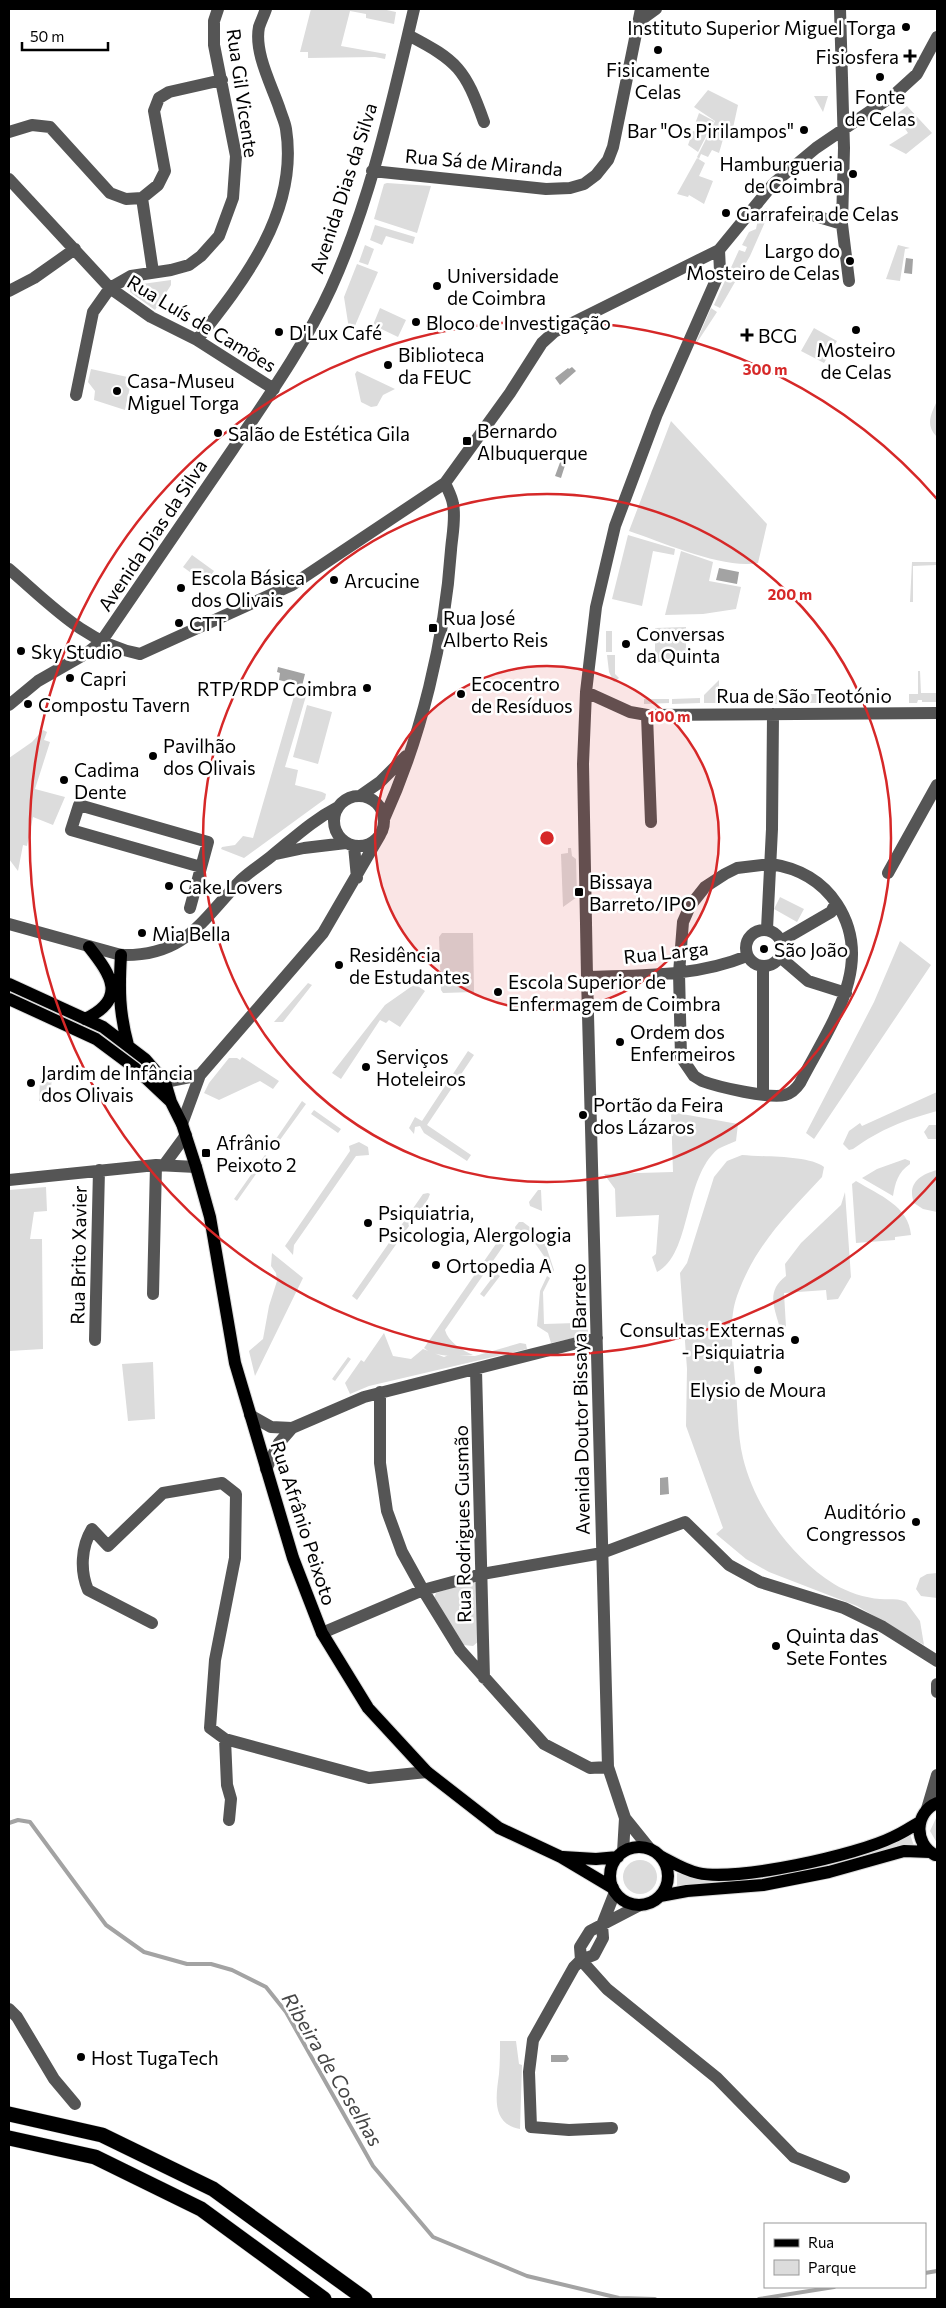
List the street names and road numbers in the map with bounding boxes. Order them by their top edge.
street label: Rua Gil Vicente [223,27,263,159]
street label: Avenida Dias da Silva [305,100,381,276]
street label: Rua Sá de Miranda [404,144,564,180]
street label: Rua Luís de Camões [123,269,281,377]
street label: Avenida Dias da Silva [93,455,211,615]
street label: Rua de São Teotónio [716,684,892,707]
street label: Rua Larga [622,936,710,968]
street label: Rua Brito Xavier [65,1185,91,1325]
street label: Avenida Doutor Bissaya Barreto [566,1263,594,1535]
street label: Rua Rodrigues Gusmão [449,1425,475,1623]
street label: Rua Afrânio Peixoto [267,1438,341,1608]

